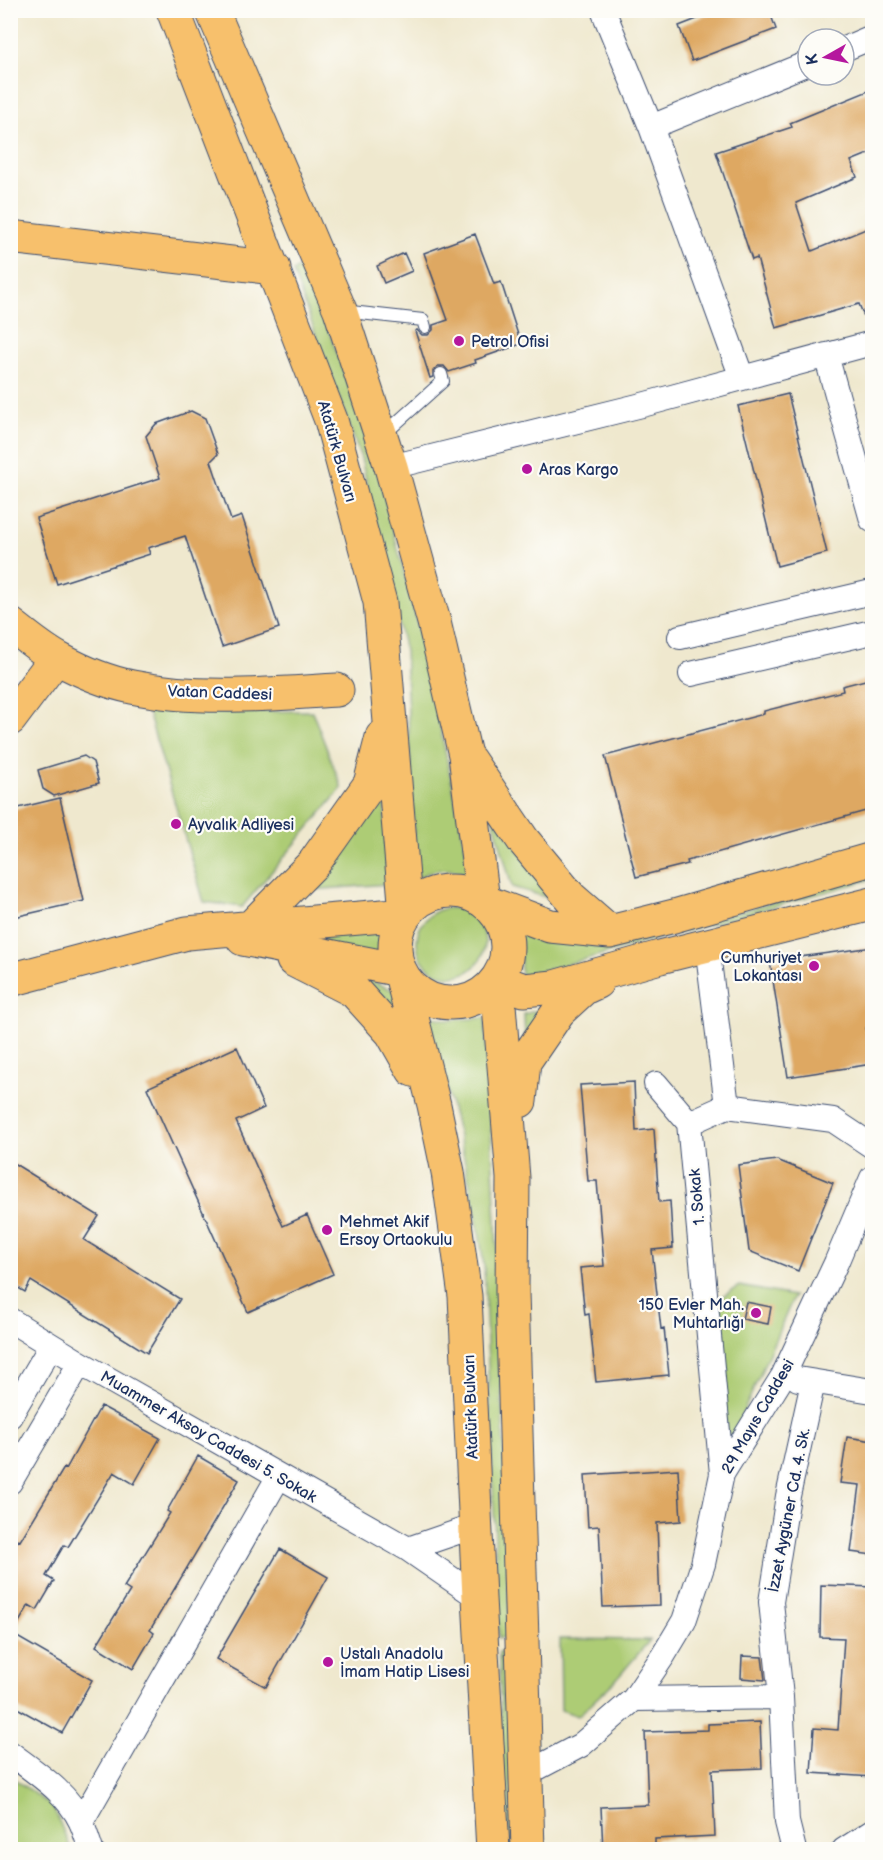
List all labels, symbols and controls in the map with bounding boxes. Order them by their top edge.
north arrow [796,27,856,87]
text: K [802,52,823,66]
place label: Petrol Ofisi [471,333,549,352]
marker: Petrol Ofisi [452,334,466,348]
street label: Atatürk Bulvarı [313,399,360,504]
place label: Aras Kargo [539,461,619,480]
marker: Aras Kargo [520,462,534,476]
street label: Vatan Caddesi [167,682,272,705]
place label: Ayvalık Adliyesi [188,816,294,835]
marker: Ayvalık Adliyesi [169,817,183,831]
place label: Cumhuriyet Lokantası [721,949,802,986]
marker: Cumhuriyet Lokantası [807,959,821,973]
street label: 1. Sokak [686,1168,709,1226]
place label: Mehmet Akif Ersoy Ortaokulu [339,1213,453,1250]
marker: Mehmet Akif Ersoy Ortaokulu [320,1223,334,1237]
place label: 150 Evler Mah. Muhtarlığı [639,1296,744,1333]
marker: 150 Evler Mah. Muhtarlığı [749,1306,763,1320]
street label: Atatürk Bulvarı [460,1354,483,1460]
street label: 29 Mayıs Caddesi [718,1356,799,1477]
street label: Muammer Aksoy Caddesi 5. Sokak [97,1367,320,1507]
street label: İzzet Aygüner Cd. 4. Sk. [762,1426,815,1594]
place label: Ustalı Anadolu İmam Hatip Lisesi [340,1645,469,1682]
marker: Ustalı Anadolu İmam Hatip Lisesi [321,1655,335,1669]

